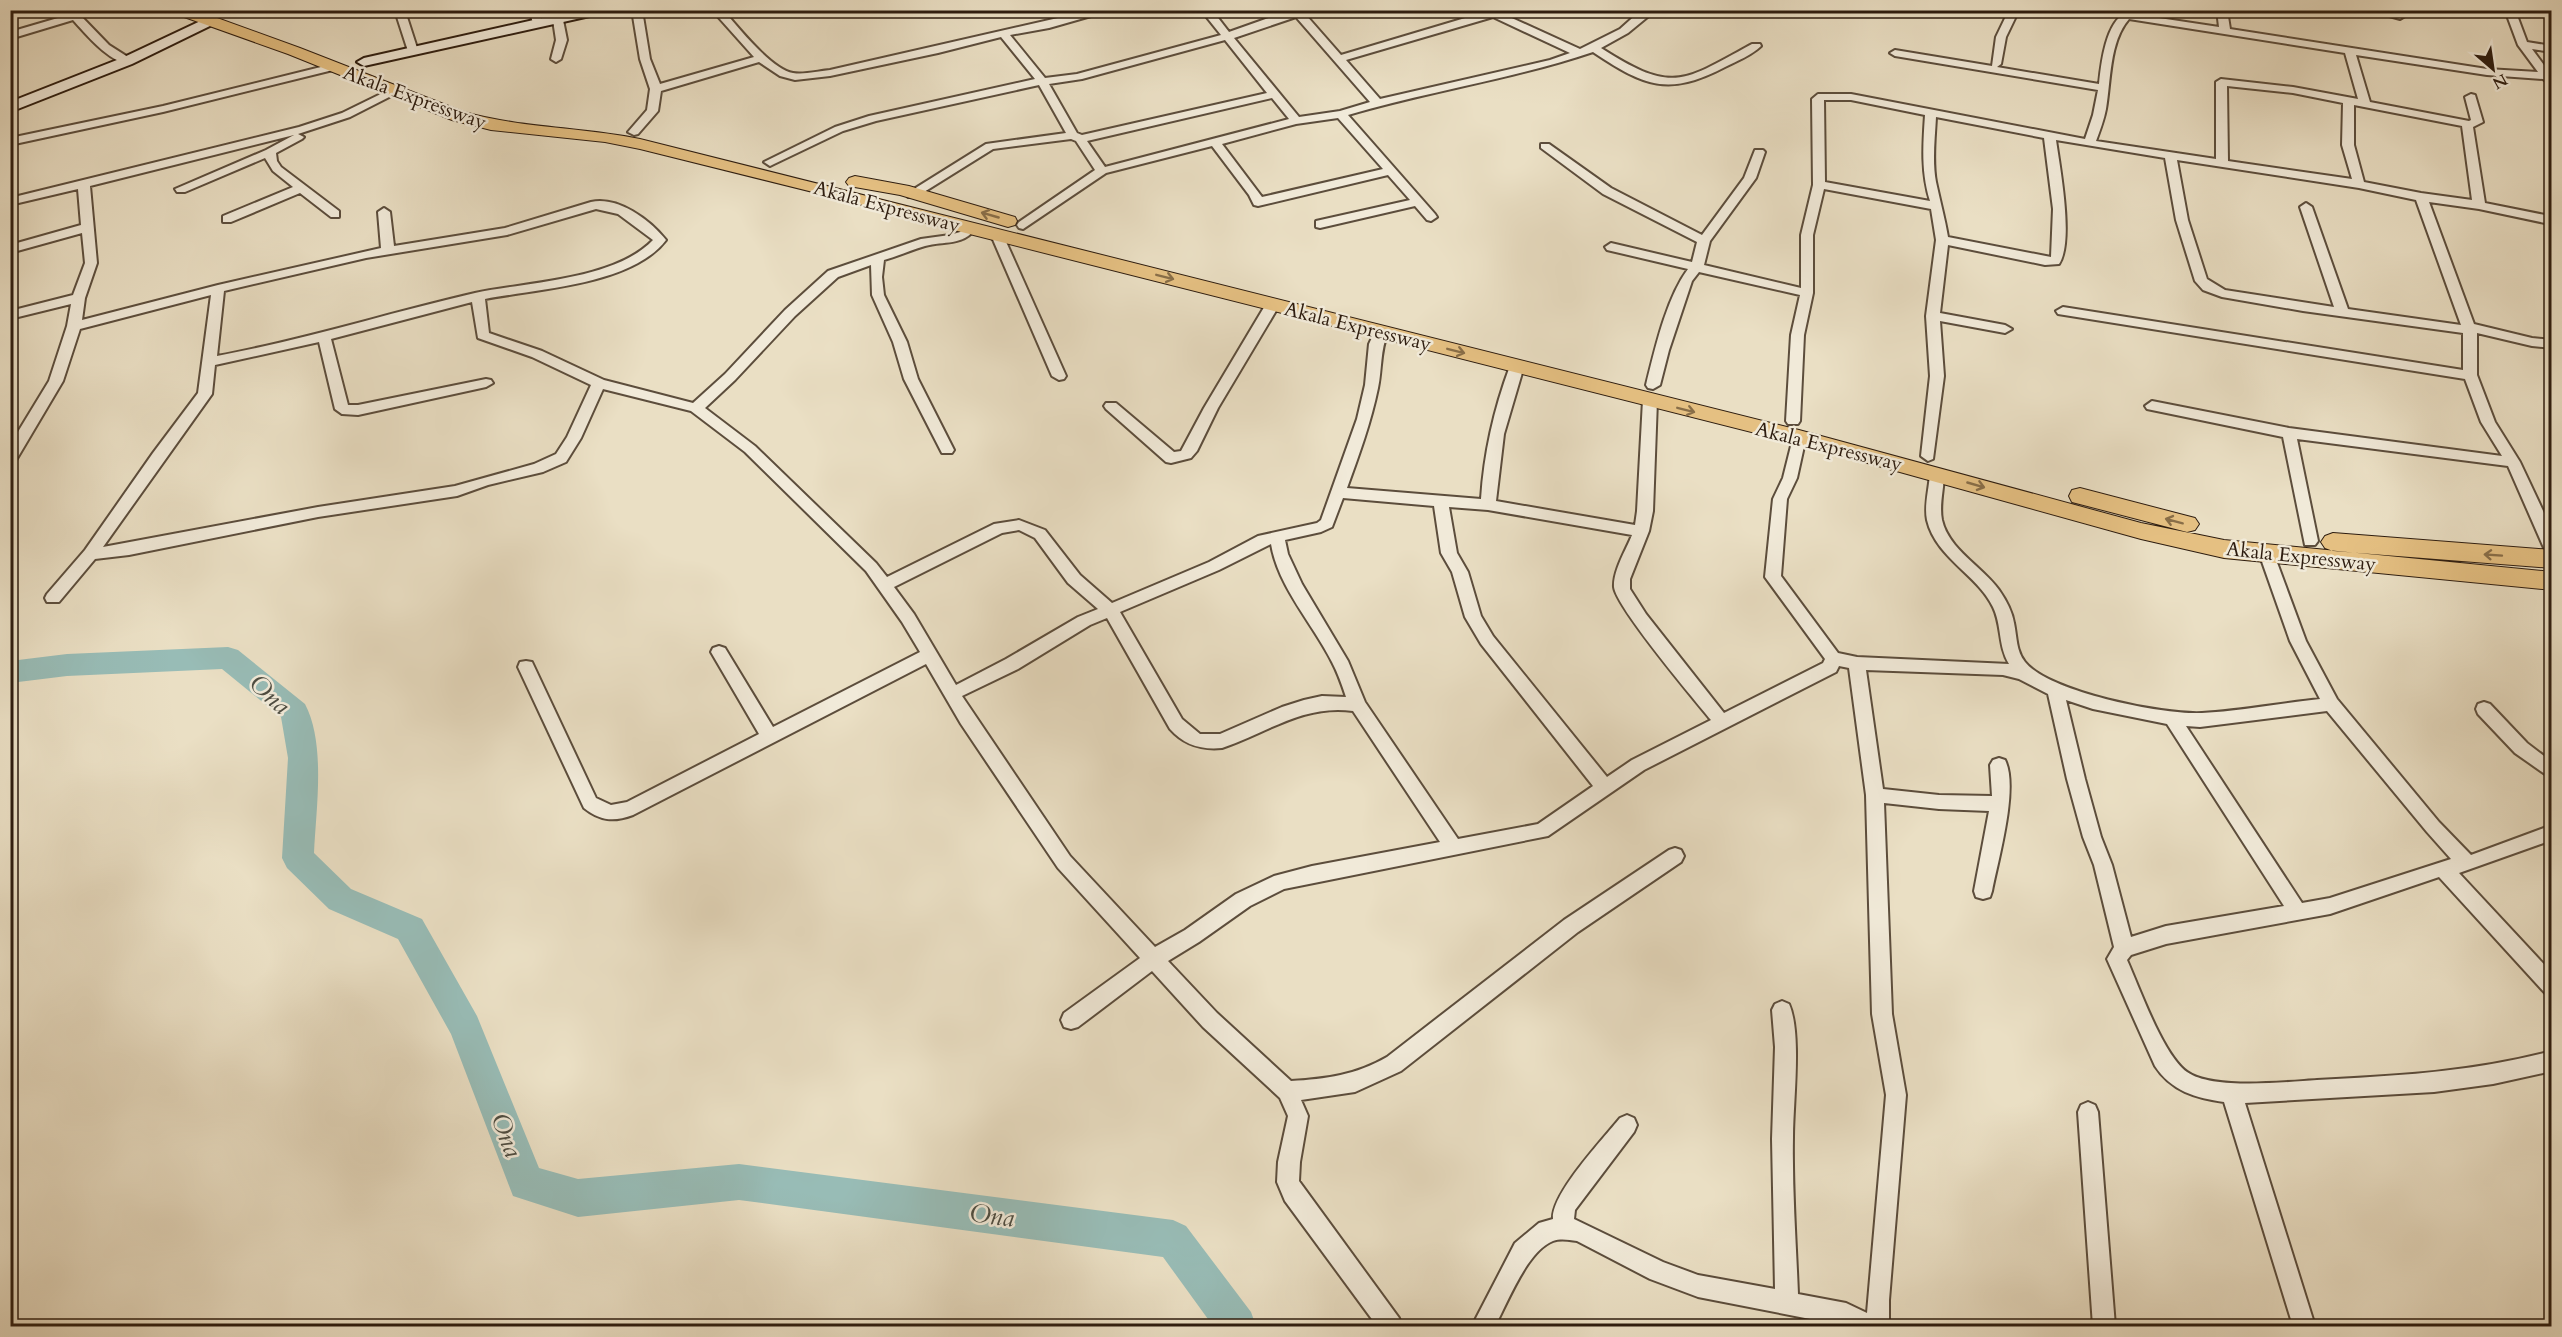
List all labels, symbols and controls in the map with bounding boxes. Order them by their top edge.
north arrow [2463,39,2523,99]
street label: Akala Expressway [339,59,491,136]
text: N [2488,68,2511,94]
street label: Akala Expressway [811,174,964,239]
one-way arrow [981,209,1000,221]
one-way arrow [1155,272,1174,284]
street label: Akala Expressway [1282,295,1435,358]
one-way arrow [1446,345,1465,357]
one-way arrow [1676,404,1695,416]
street label: Akala Expressway [1753,415,1906,478]
one-way arrow [1966,480,1985,491]
one-way arrow [2165,514,2184,526]
street label: Akala Expressway [2225,535,2378,578]
one-way arrow [2484,549,2504,560]
water label: Ona [241,666,298,723]
water label: Ona [482,1108,531,1163]
water label: Ona [967,1195,1017,1236]

